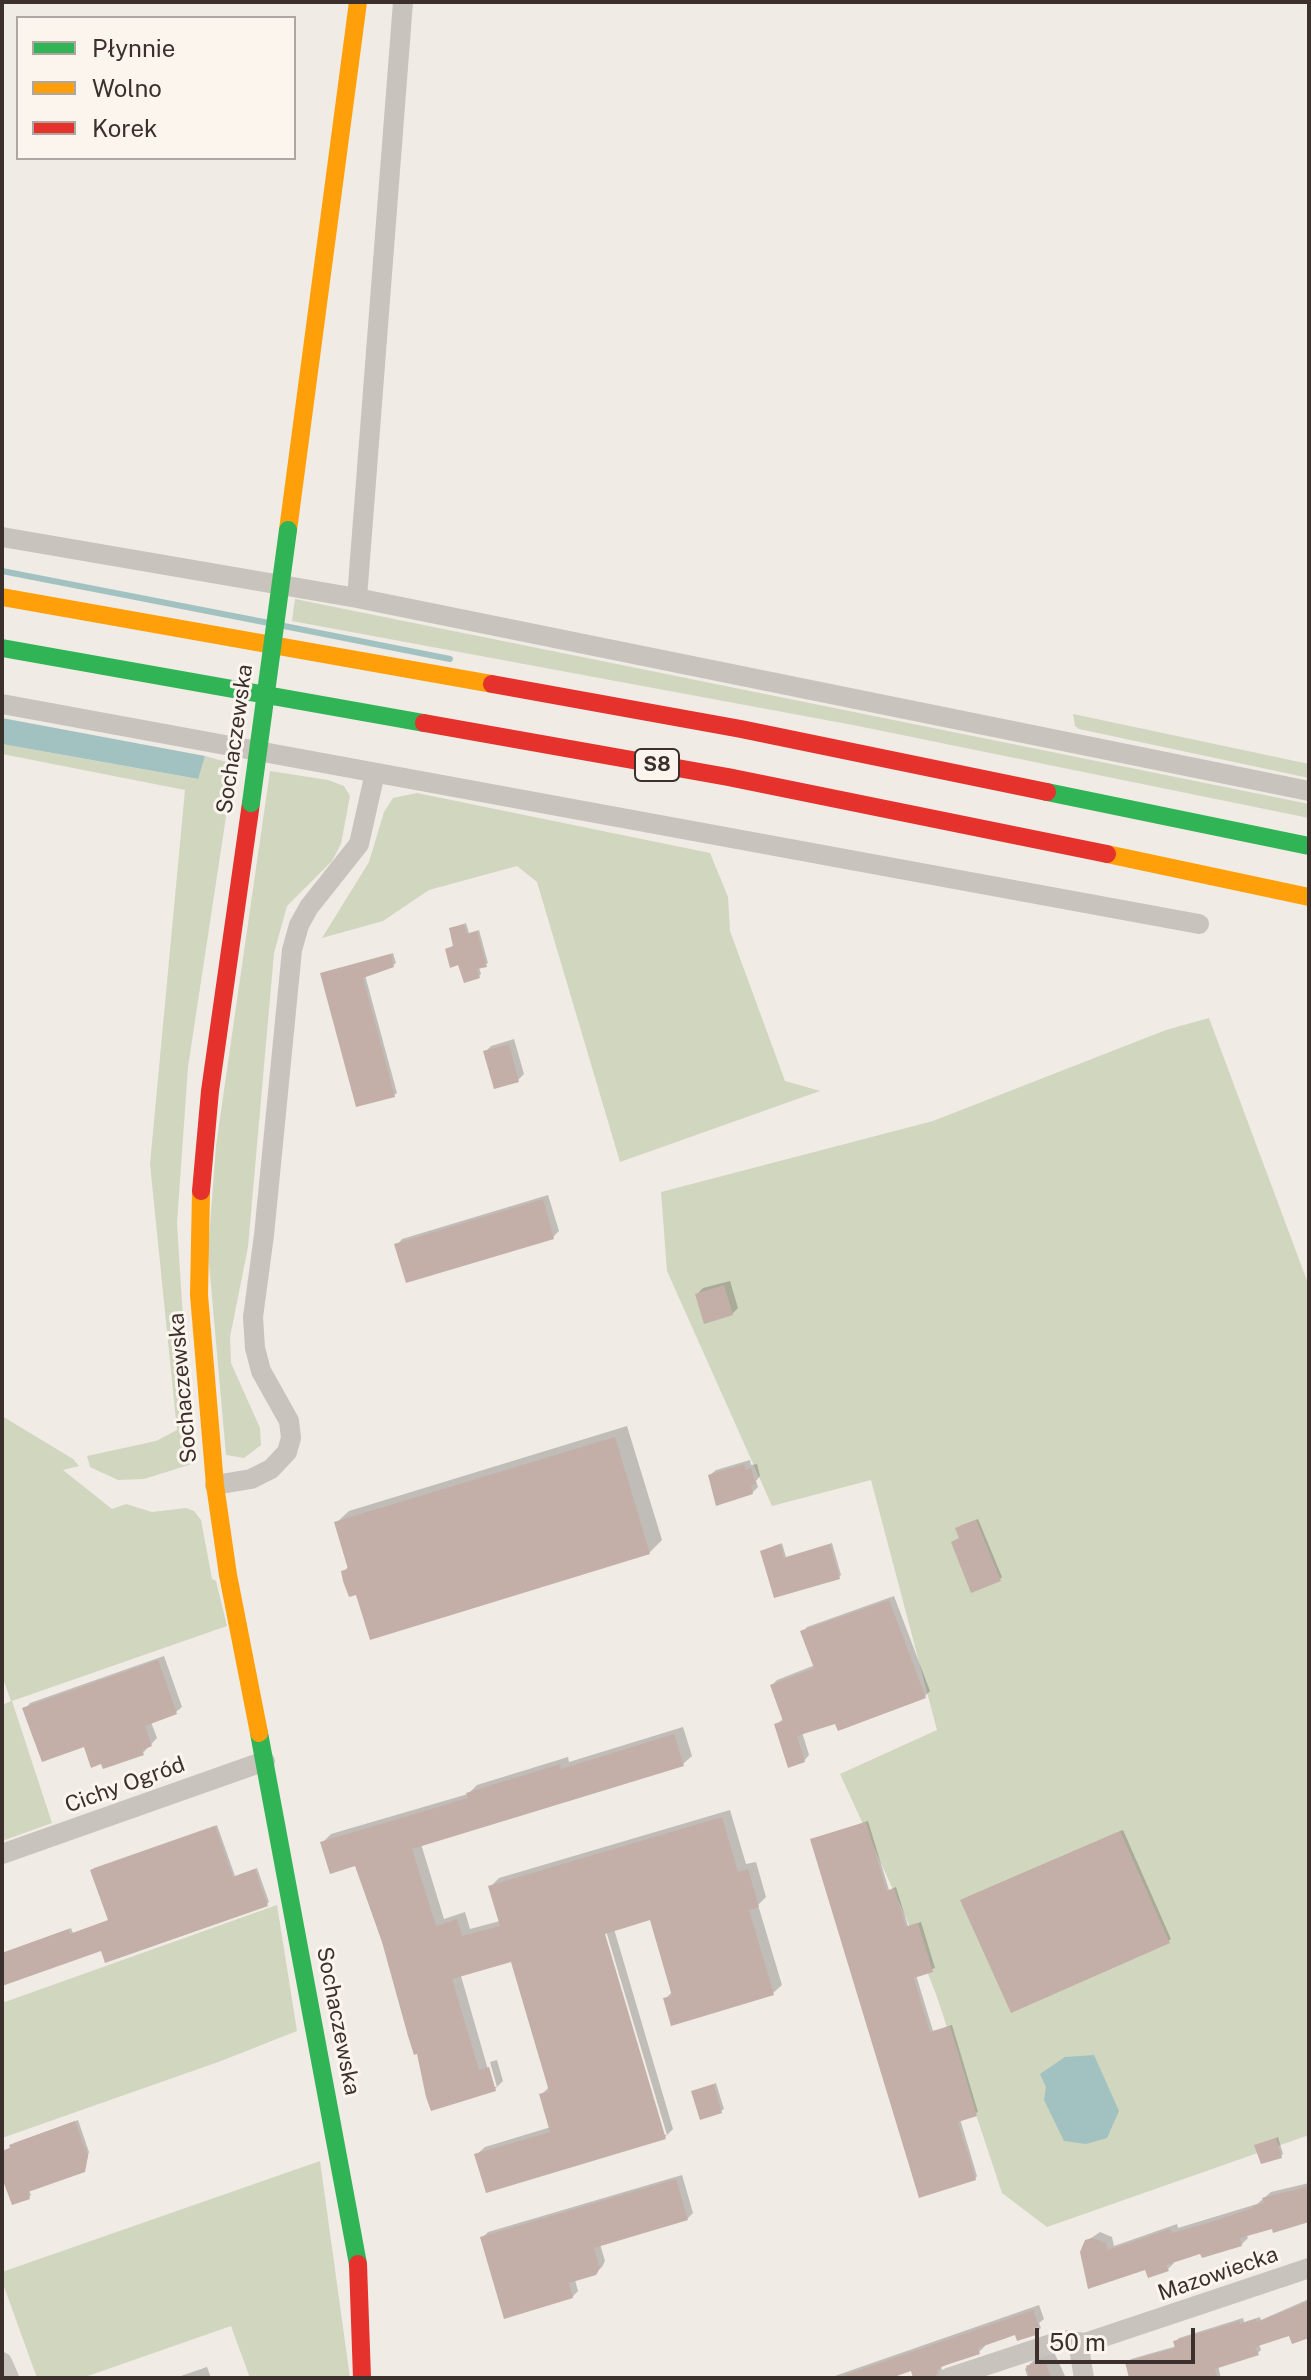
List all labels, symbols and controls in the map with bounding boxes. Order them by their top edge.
legend [16,16,296,160]
text: Płynnie [92,34,175,62]
text: Wolno [92,74,162,102]
text: Korek [92,114,158,142]
street label: Sochaczewska [211,663,259,815]
road number: S8 [635,749,679,781]
street label: Sochaczewska [163,1312,203,1464]
street label: Cichy Ogród [62,1751,188,1819]
street label: Sochaczewska [311,1945,365,2097]
street label: Mazowiecka [1154,2241,1282,2307]
scale bar [1039,2312,1199,2362]
text: 50 m [1049,2328,1106,2356]

